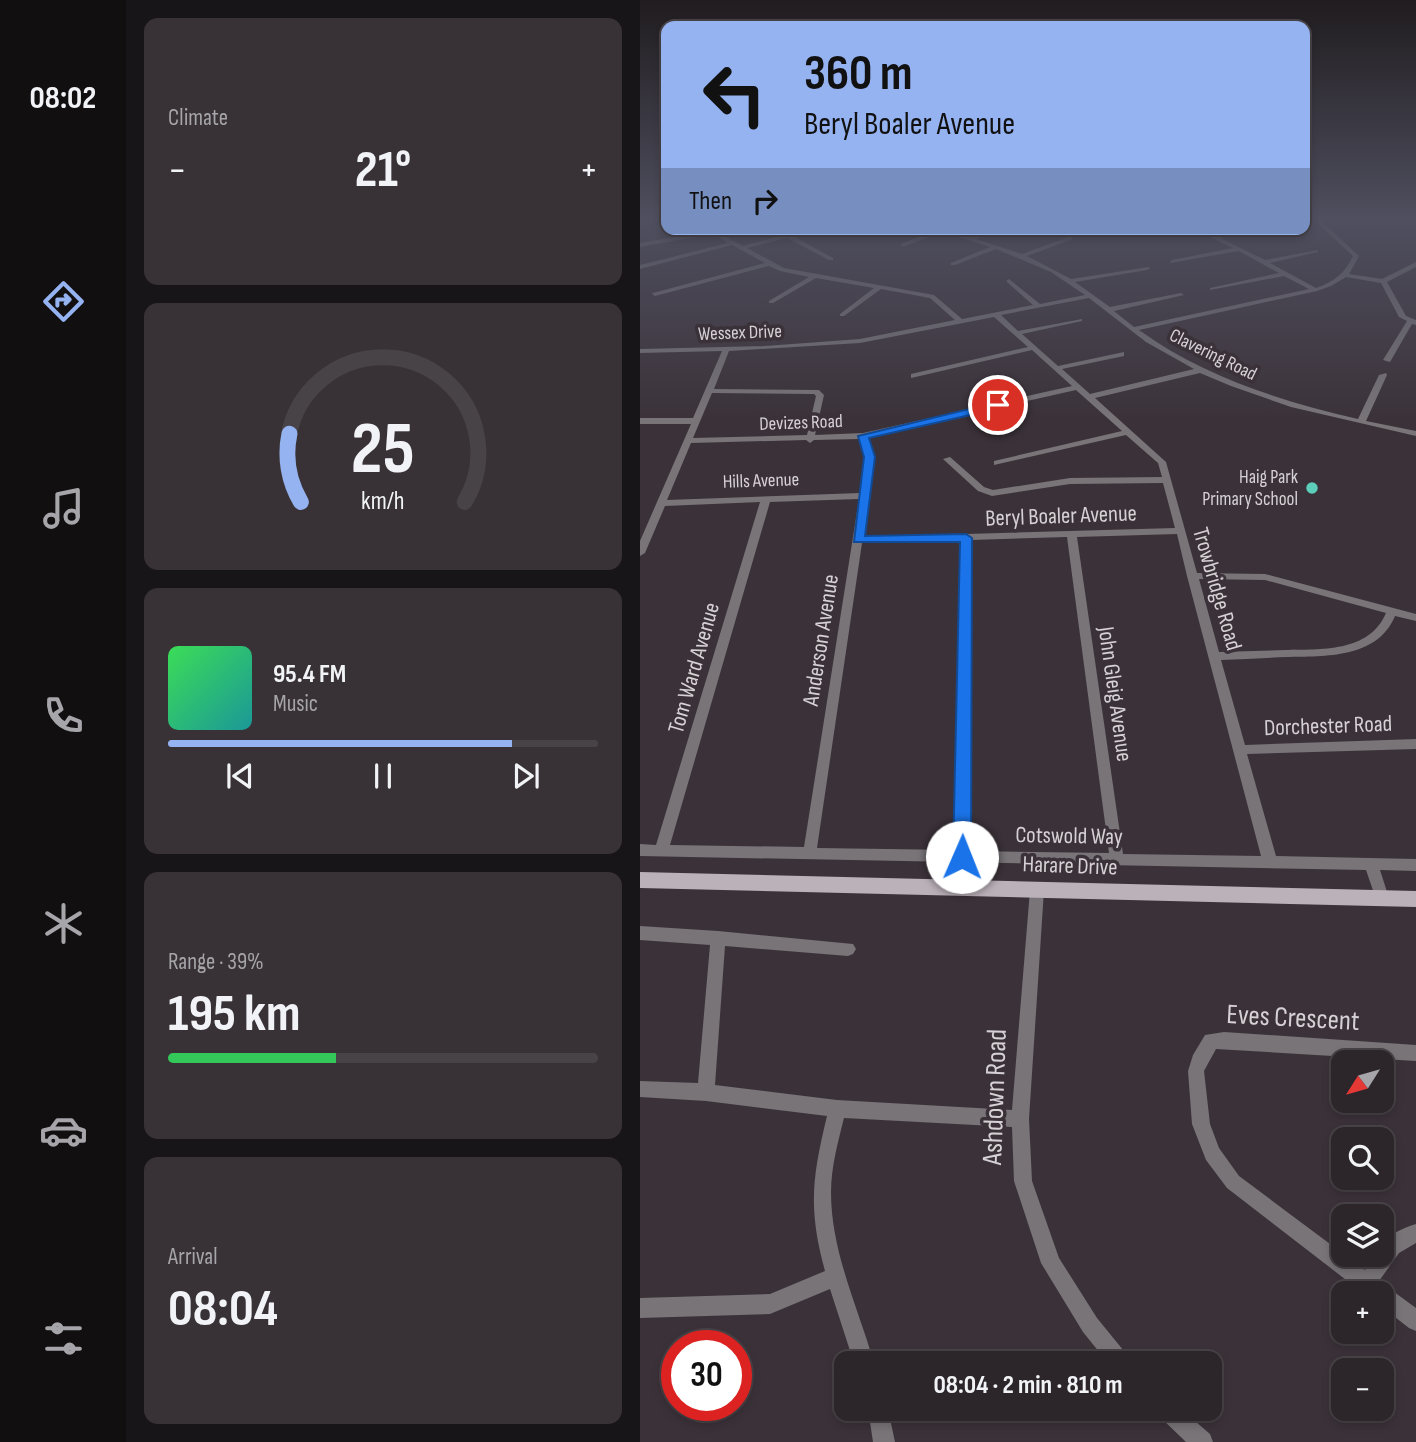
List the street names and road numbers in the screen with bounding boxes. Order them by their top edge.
street label: Wessex Drive [698,320,782,346]
street label: Clavering Road [1166,324,1260,386]
street label: Devizes Road [759,410,843,436]
street label: Hills Avenue [722,468,800,494]
street label: Beryl Boaler Avenue [985,499,1137,533]
street label: Trowbridge Road [1186,524,1248,654]
street label: Anderson Avenue [797,572,845,709]
street label: Tom Ward Avenue [662,599,726,737]
street label: John Gleig Avenue [1092,624,1138,763]
street label: Dorchester Road [1263,710,1393,742]
street label: Cotswold Way [1015,821,1123,851]
street label: Harare Drive [1022,850,1118,882]
street label: Eves Crescent [1226,998,1360,1038]
street label: Ashdown Road [976,1028,1014,1167]

